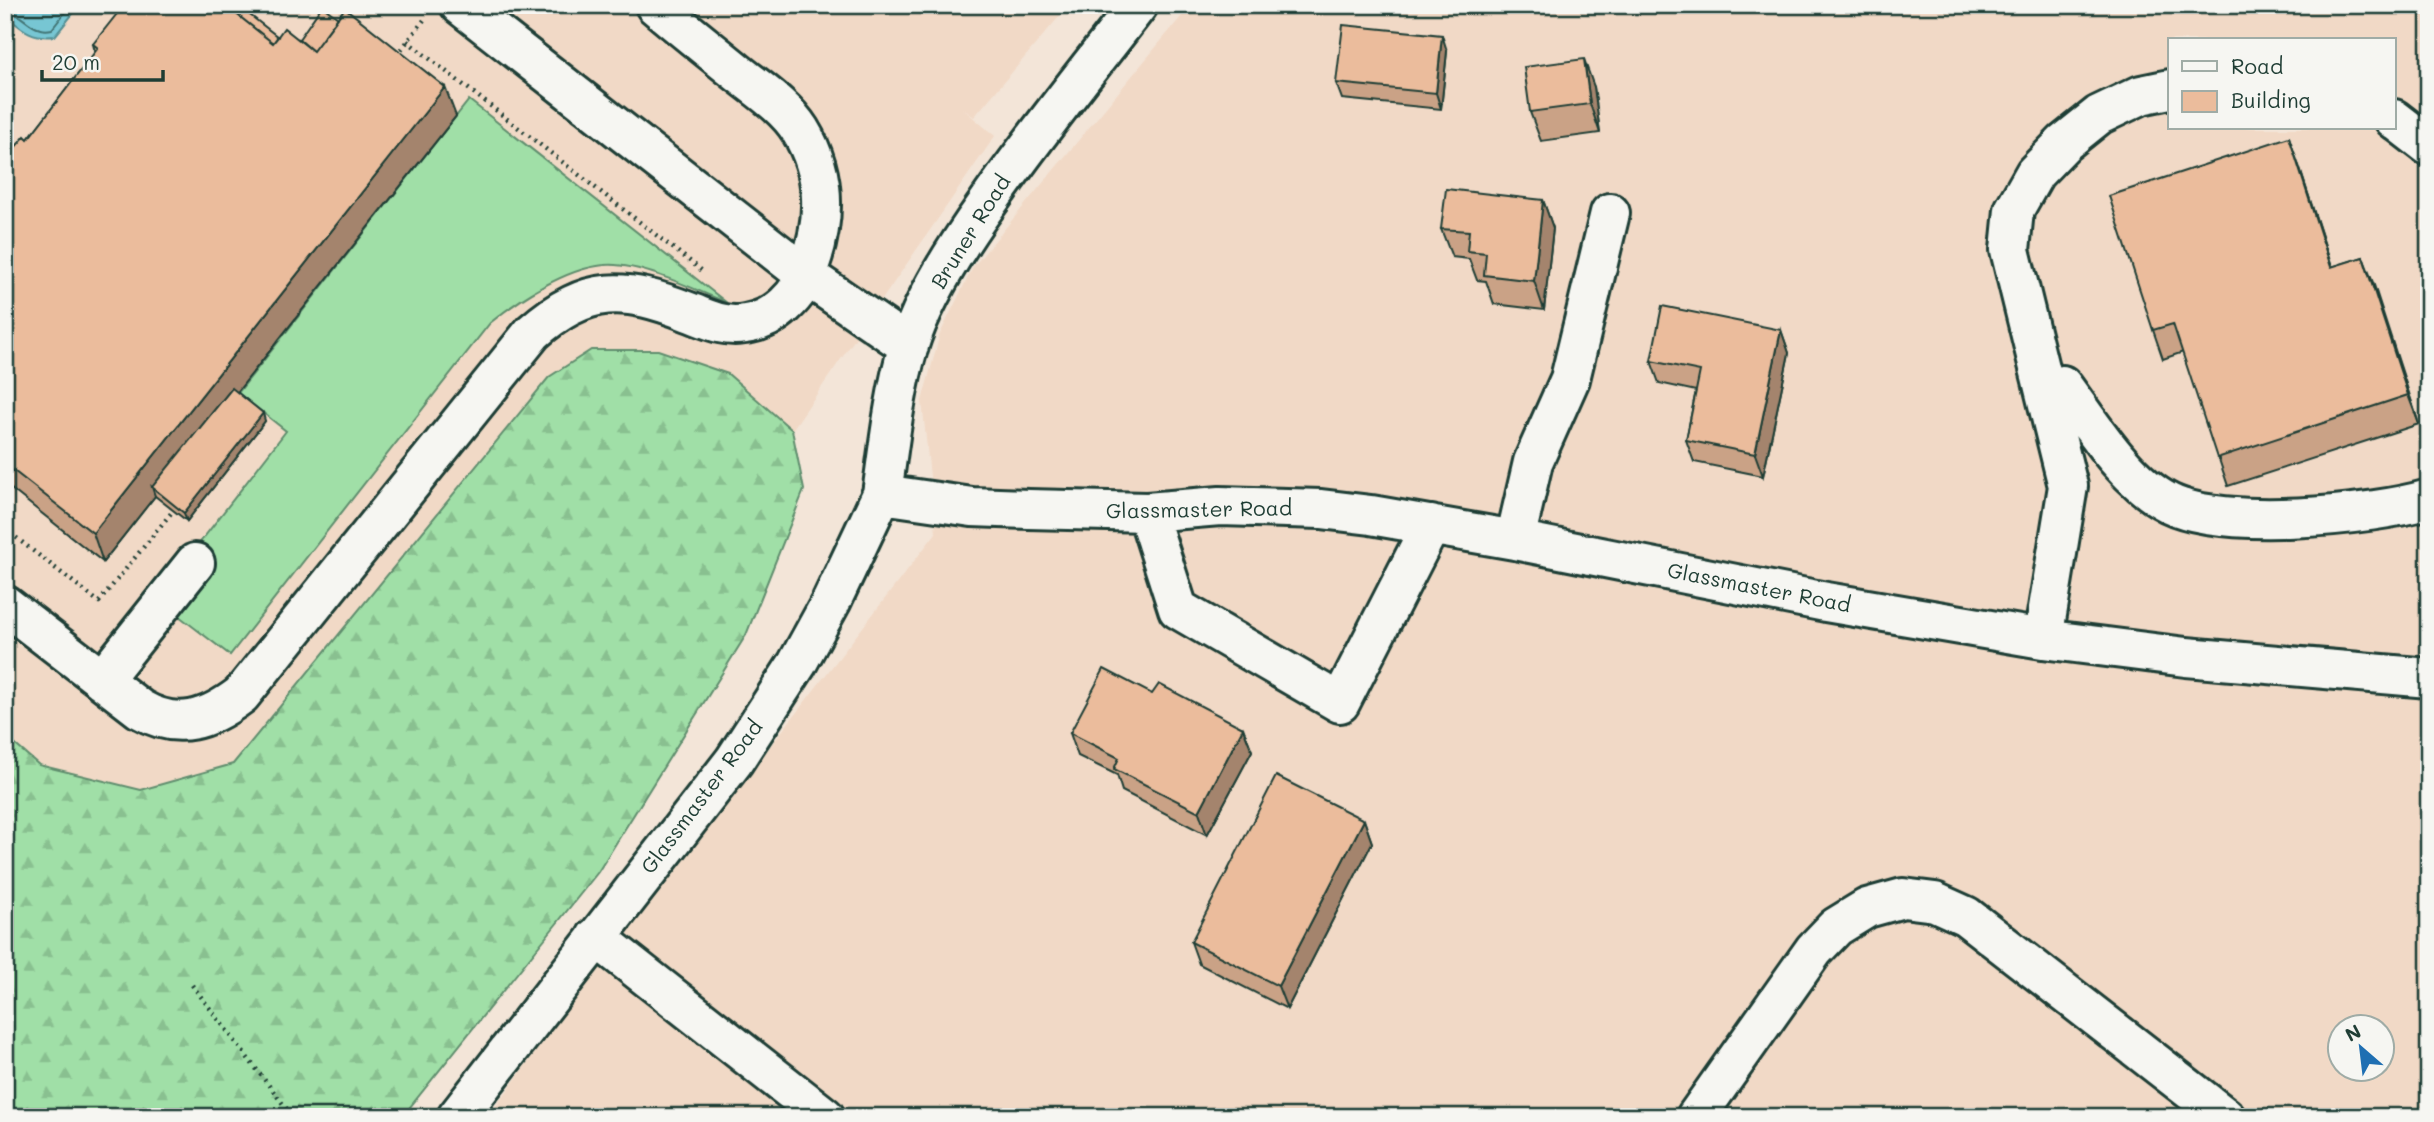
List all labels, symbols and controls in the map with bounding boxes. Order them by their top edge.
scale bar [42,38,163,82]
legend [2168,38,2396,130]
text: 20 m [52,48,100,75]
text: Road [2231,52,2283,79]
text: Building [2231,86,2311,113]
street label: Bruner Road [924,169,1015,293]
street label: Glassmaster Road [1106,493,1292,524]
street label: Glassmaster Road [1665,556,1853,618]
street label: Glassmaster Road [634,714,768,879]
north arrow [2326,1014,2396,1084]
text: N [2341,1018,2365,1047]

